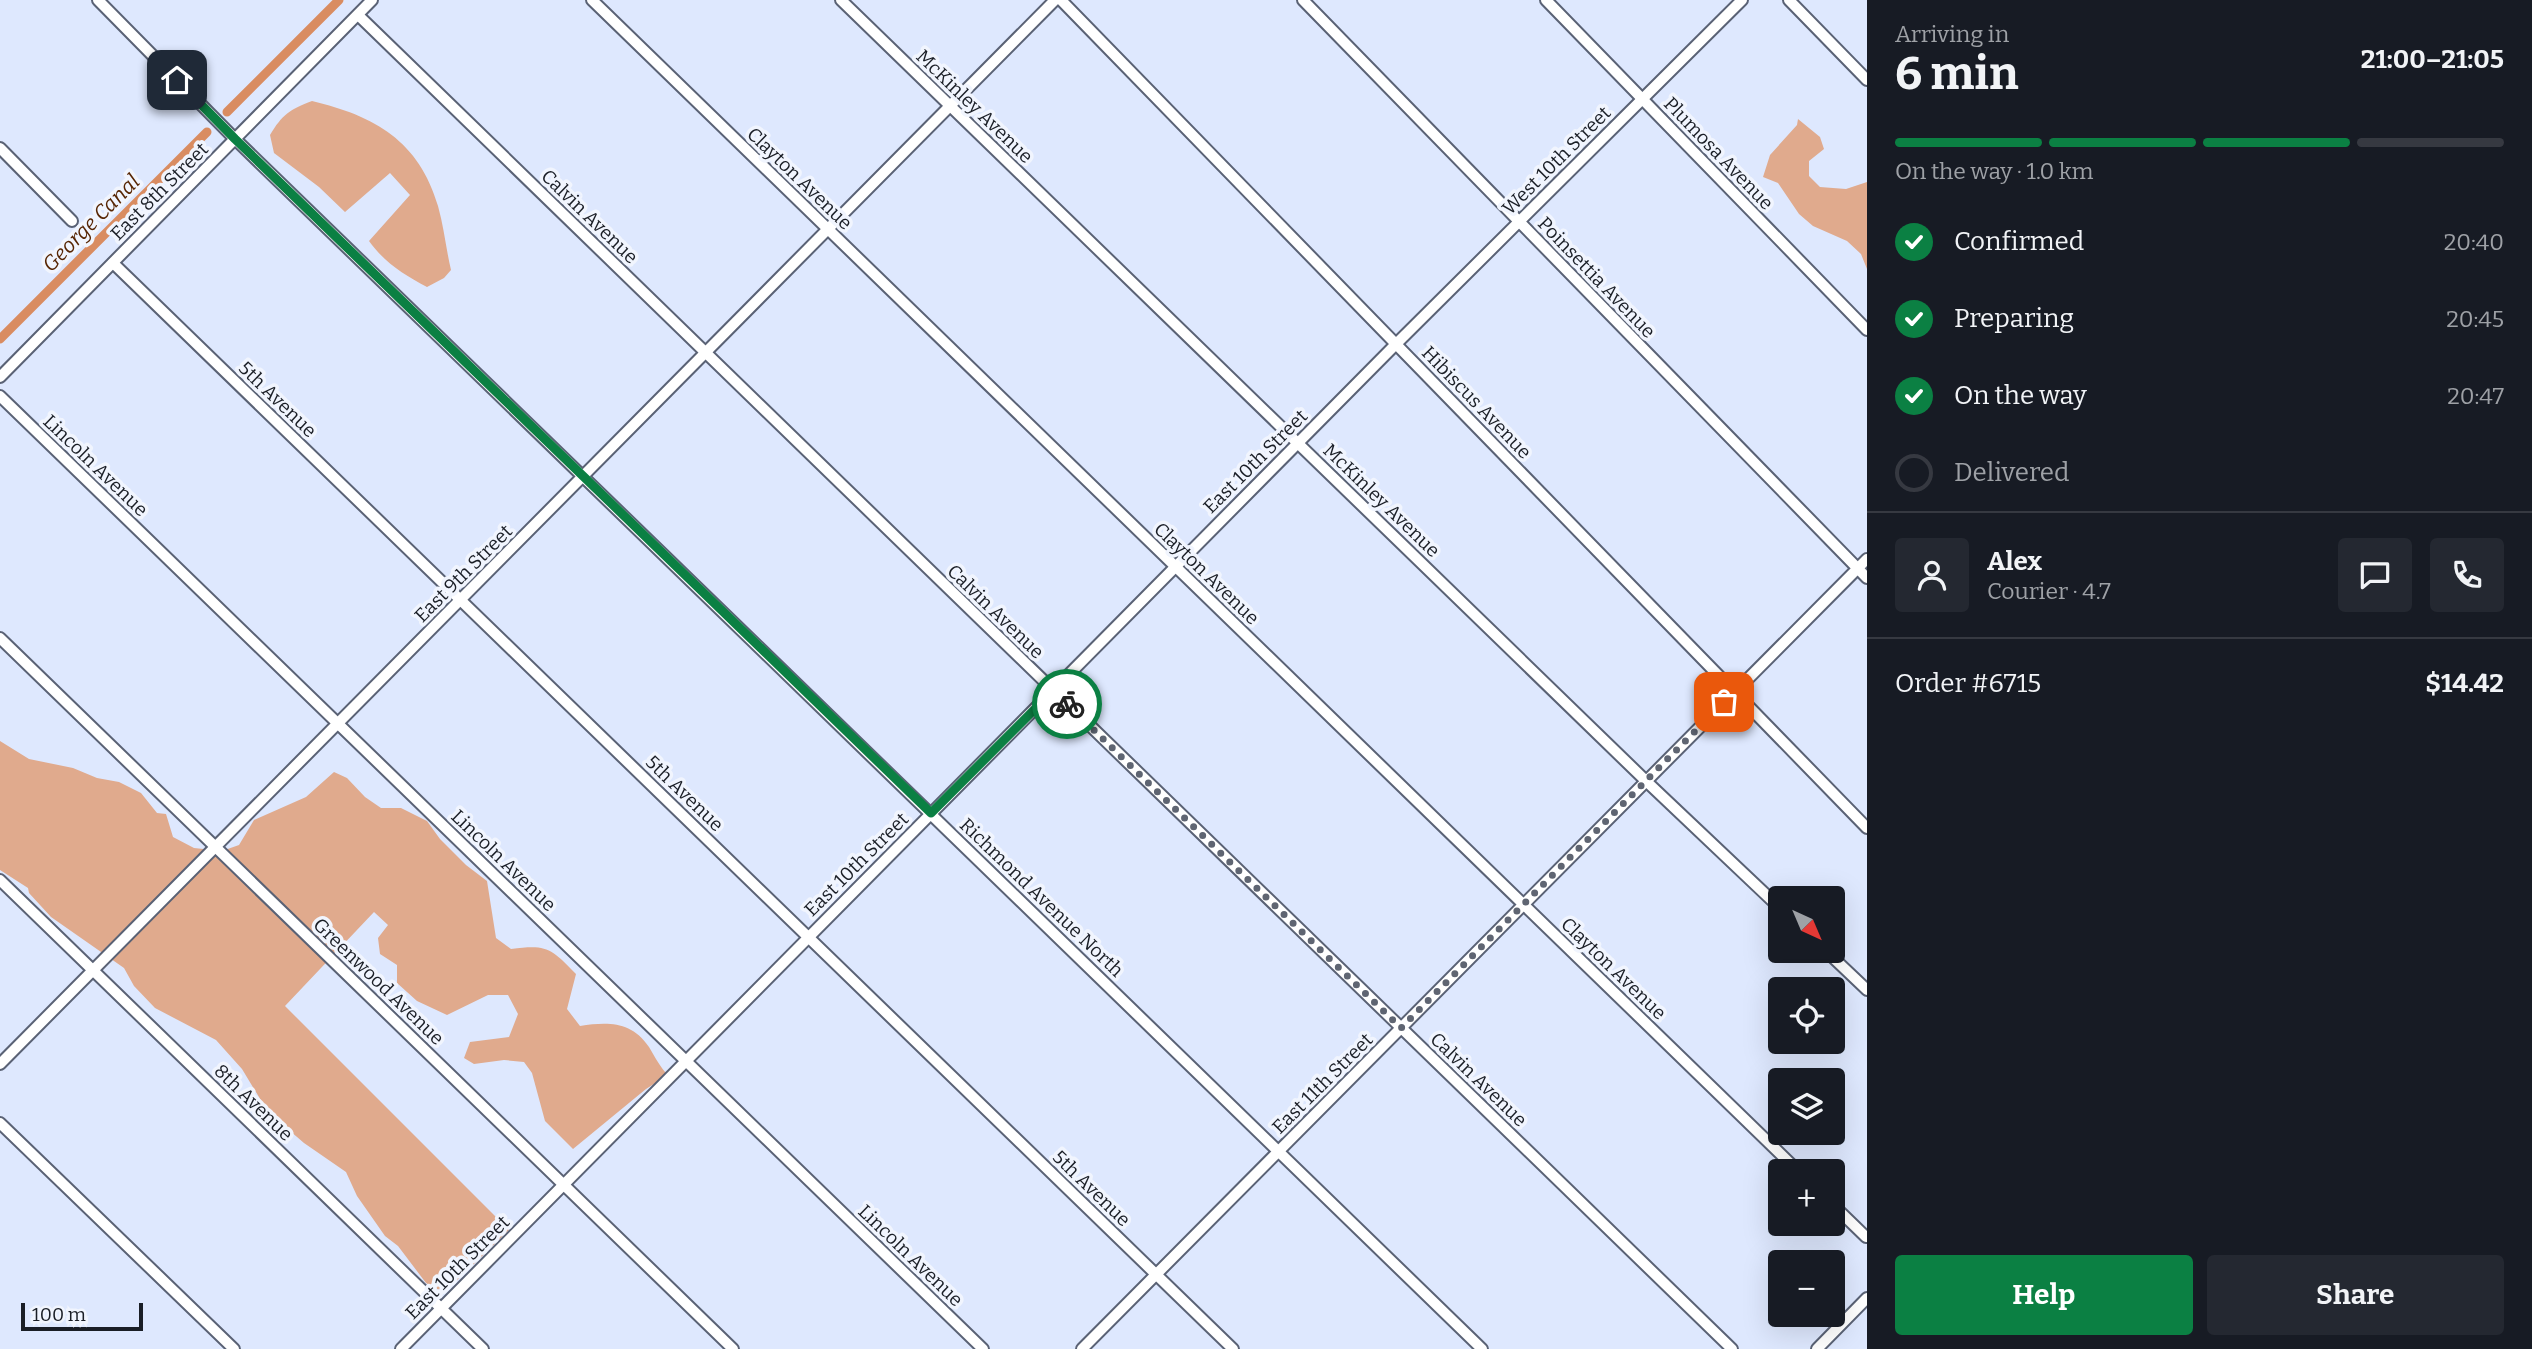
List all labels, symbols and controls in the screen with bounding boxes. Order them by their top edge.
text: Arriving in [1895,20,2009,48]
text: 21:00–21:05 [2361,44,2504,75]
street label: McKinley Avenue [912,45,1038,168]
text: 6 min [1895,46,2019,101]
pin [147,50,207,110]
icon: home [158,61,196,99]
street label: Plumosa Avenue [1659,92,1778,214]
street label: West 10th Street [1497,101,1616,219]
street label: Clayton Avenue [742,122,857,234]
street label: East 8th Street [106,138,213,245]
text: On the way · 1.0 km [1895,157,2093,185]
street label: Calvin Avenue [537,164,643,268]
water label: George Canal [37,169,145,277]
street label: Poinsettia Avenue [1533,212,1660,343]
icon: check [1895,223,1933,261]
text: Confirmed [1954,226,2084,257]
text: 20:40 [2444,228,2504,256]
icon: check [1895,300,1933,338]
text: Preparing [1954,303,2074,334]
text: 20:45 [2446,305,2504,333]
street label: Hibiscus Avenue [1417,341,1536,463]
street label: 5th Avenue [234,357,321,442]
icon: check [1895,377,1933,415]
text: On the way [1954,380,2087,411]
text: 20:47 [2447,382,2504,410]
street label: East 10th Street [1199,405,1312,518]
street label: Lincoln Avenue [39,410,153,521]
street label: McKinley Avenue [1319,439,1445,562]
text: Delivered [1954,457,2069,488]
street label: Clayton Avenue [1149,517,1264,629]
street label: East 9th Street [410,520,517,627]
button: person [1895,538,1969,612]
button: chat [2338,538,2412,612]
button: phone [2430,538,2504,612]
text: Alex [1987,546,2042,577]
street label: Calvin Avenue [943,559,1049,663]
text: Courier · 4.7 [1987,577,2111,605]
text: Order #6715 [1895,668,2041,699]
text: $14.42 [2425,668,2504,699]
courier [1032,669,1102,739]
pin [1694,672,1754,732]
icon: bag [1705,683,1743,721]
icon: bike [1048,685,1086,723]
street label: 5th Avenue [641,751,728,836]
street label: Lincoln Avenue [447,805,561,916]
street label: East 10th Street [800,808,913,921]
street label: Richmond Avenue North [955,813,1128,982]
north arrow [1768,886,1844,962]
map controls [1768,886,1845,1327]
street label: Clayton Avenue [1556,912,1671,1024]
street label: Greenwood Avenue [308,913,449,1050]
button: locate [1768,977,1845,1054]
street label: Calvin Avenue [1426,1027,1532,1131]
street label: East 11th Street [1267,1028,1378,1139]
street label: 8th Avenue [210,1059,298,1145]
button: layers [1768,1068,1845,1145]
street label: 5th Avenue [1048,1146,1135,1231]
button: + [1768,1159,1845,1236]
street label: Lincoln Avenue [854,1200,968,1311]
street label: East 10th Street [401,1211,514,1324]
button: − [1768,1250,1845,1327]
button: Help [1895,1255,2193,1335]
button: Share [2207,1255,2504,1335]
scale bar [21,1300,144,1332]
text: 100 m [32,1303,86,1326]

